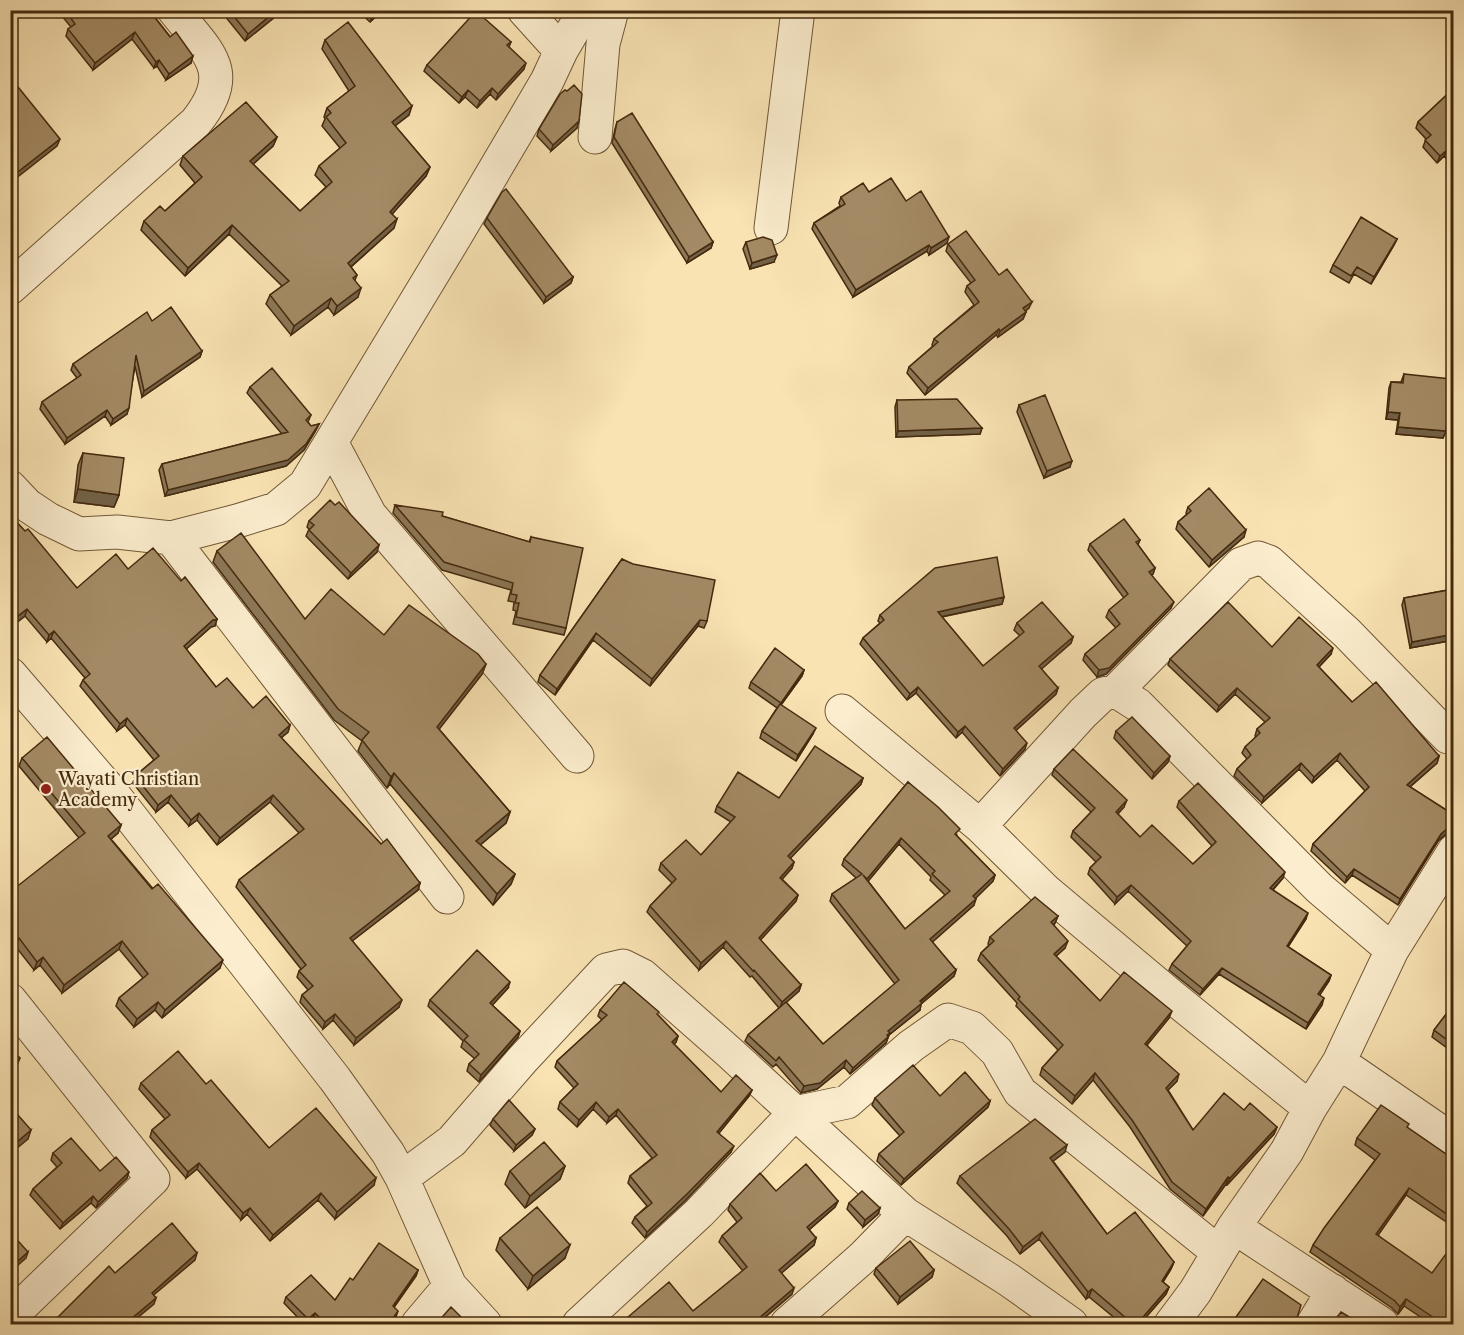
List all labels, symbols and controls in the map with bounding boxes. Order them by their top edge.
place label: Wayati Christian Academy [57,768,199,811]
marker: Wayati Christian Academy [39,782,53,796]

